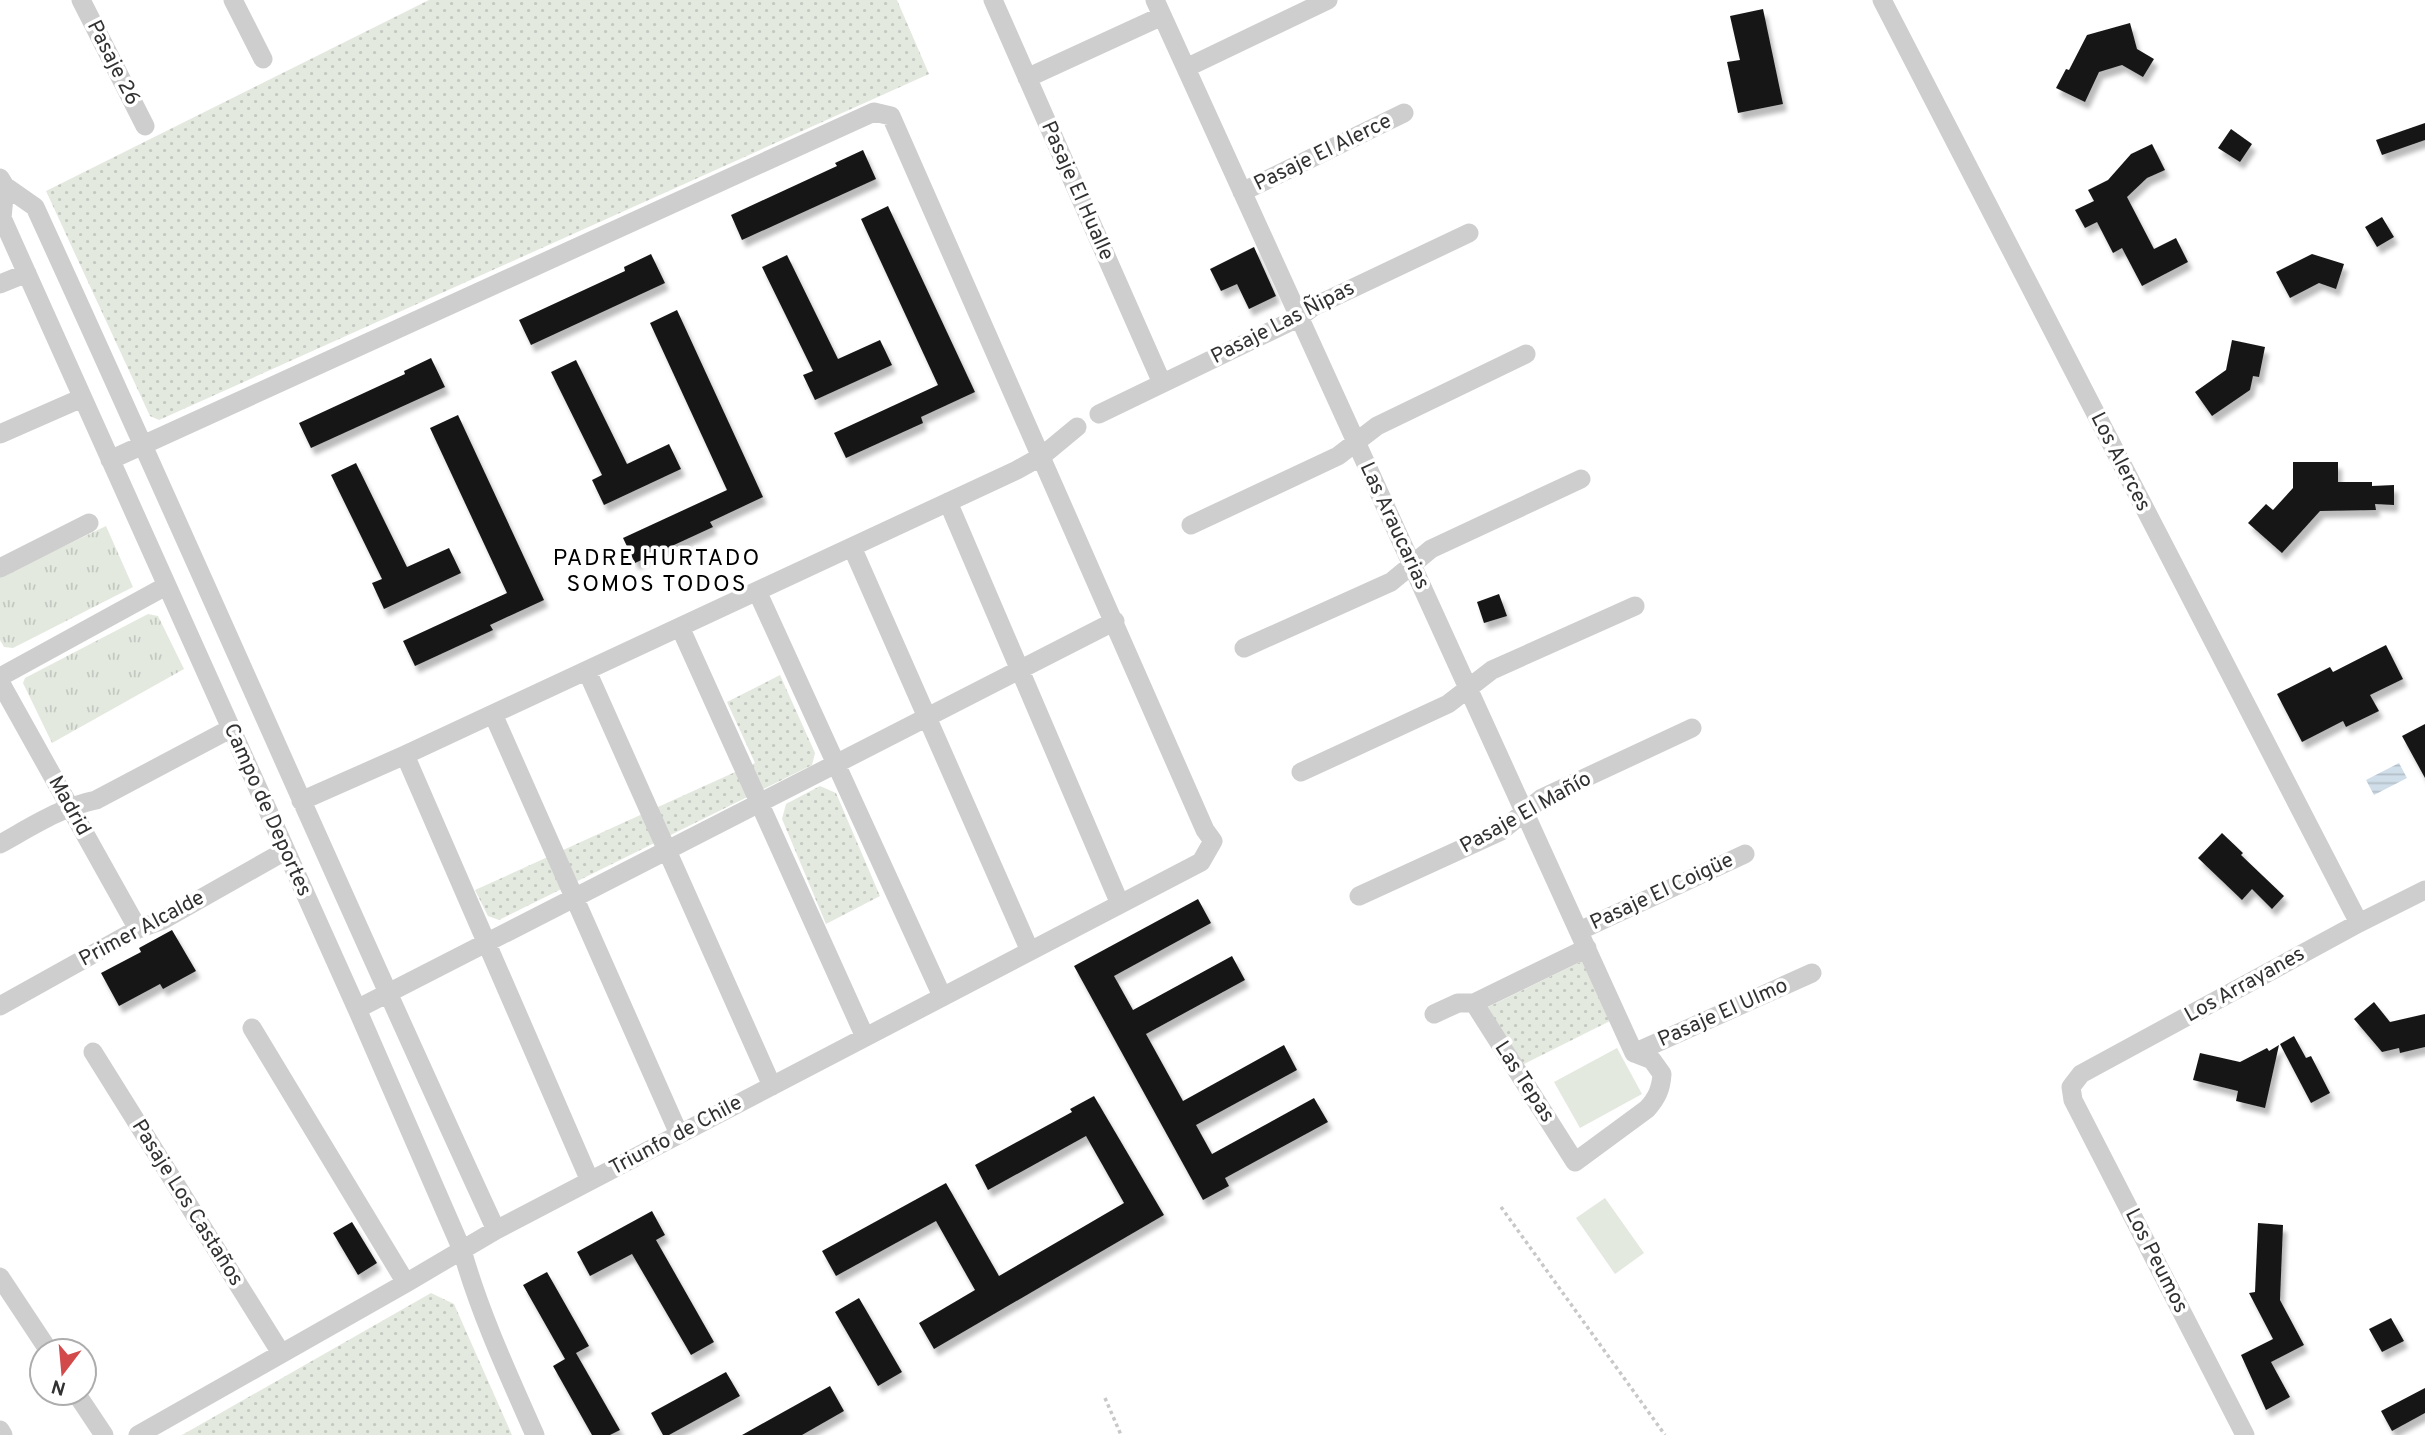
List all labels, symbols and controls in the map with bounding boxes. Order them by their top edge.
street label: Pasaje 26 [80,16,146,110]
street label: Pasaje El Alerce [1250,108,1396,198]
street label: Pasaje El Hualle [1034,117,1120,265]
street label: Pasaje Las Ñipas [1207,275,1359,371]
street label: Los Alerces [2084,408,2156,516]
street label: Las Araucarias [1353,458,1435,594]
district label: PADRE HURTADO SOMOS TODOS [553,545,761,600]
street label: Campo de Deportes [217,719,317,901]
street label: Pasaje El Mañío [1456,766,1596,860]
street label: Madrid [42,771,96,841]
street label: Pasaje El Coigüe [1586,847,1738,937]
street label: Primer Alcalde [75,885,209,973]
street label: Los Arrayanes [2180,941,2310,1029]
street label: Pasaje El Ulmo [1654,972,1792,1054]
street label: Las Tepas [1488,1036,1560,1128]
street label: Triunfo de Chile [605,1090,747,1182]
street label: Pasaje Los Castaños [125,1115,249,1291]
street label: Los Peumos [2118,1204,2194,1318]
north arrow [28,1337,98,1407]
text: N [49,1373,69,1400]

